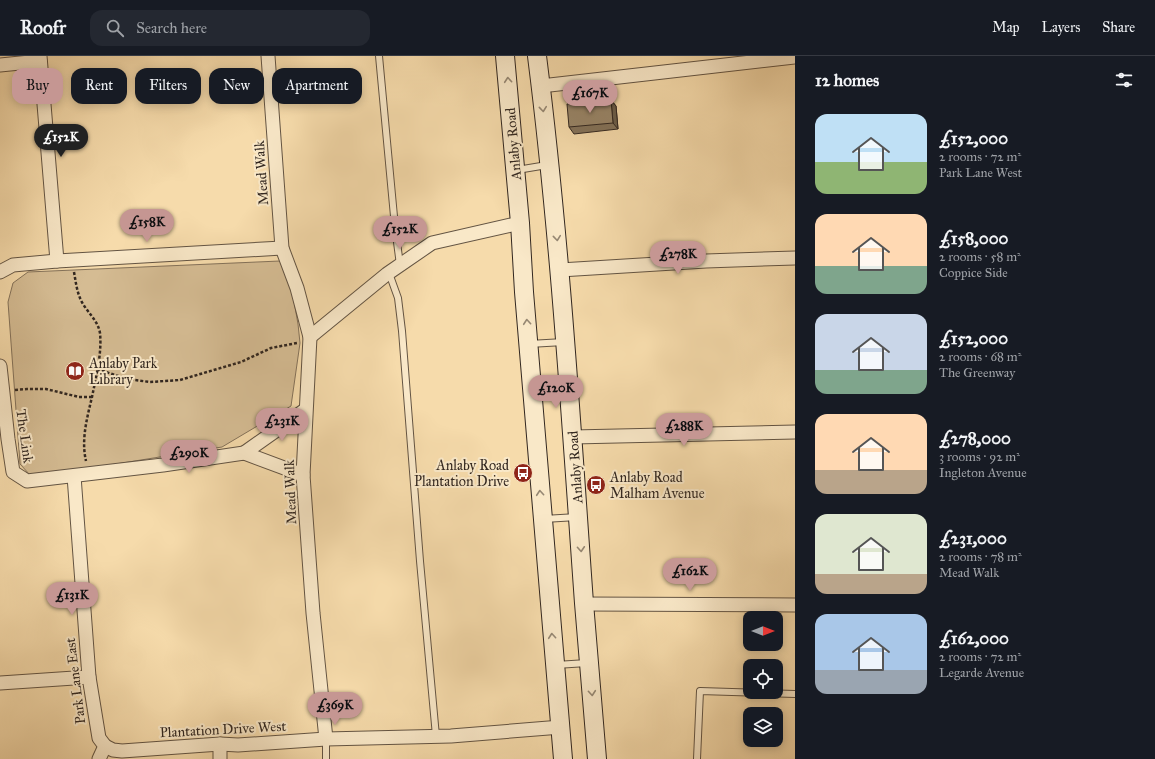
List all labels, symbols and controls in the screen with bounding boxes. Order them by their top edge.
search box [90,10,370,46]
text: Roofr [20,16,66,39]
icon: search [104,17,126,39]
text: Search here [136,19,207,37]
text: Map [992,19,1020,36]
text: Layers [1042,19,1080,36]
text: Share [1102,19,1135,36]
chip: Buy [12,68,63,104]
chip: Rent [71,68,127,104]
chip: Filters [135,68,201,104]
chip: New [209,68,264,104]
chip: Apartment [272,68,362,104]
icon: filters [1113,69,1135,91]
text: 12 homes [815,70,879,91]
one-way arrow [503,77,512,83]
pin: £167K [562,80,618,114]
text: £167K [572,85,608,101]
one-way arrow [539,106,548,112]
street label: Anlaby Road [502,107,525,182]
pin: £152K [33,124,89,158]
text: £152,000 [939,128,1008,149]
text: £152K [43,129,79,145]
icon: home [847,130,895,178]
street label: Mead Walk [251,140,272,206]
text: 2 rooms · 72 m² [939,149,1021,165]
text: Park Lane West [939,165,1022,181]
pin: £158K [119,209,175,243]
text: £158K [129,214,165,230]
pin: £152K [372,216,428,250]
text: £152K [382,221,418,237]
text: £158,000 [939,228,1008,249]
icon: home [847,230,895,278]
one-way arrow [552,235,561,241]
pin: £278K [650,241,706,275]
text: £278K [659,246,697,262]
text: 2 rooms · 58 m² [939,249,1021,265]
text: Coppice Side [939,265,1008,281]
one-way arrow [522,318,531,325]
text: £152,000 [939,328,1008,349]
icon: home [847,330,895,378]
text: 2 rooms · 68 m² [939,349,1021,365]
place label: Anlaby Park Library [88,355,158,388]
library icon: Anlaby Park Library [64,360,86,382]
text: The Greenway [939,365,1015,381]
pin: £120K [528,375,584,409]
text: £120K [537,380,575,396]
street label: The Link [12,408,37,465]
pin: £231K [254,408,310,442]
text: £231K [264,413,300,429]
pin: £288K [656,413,712,447]
text: £288K [665,418,703,434]
text: £278,000 [939,428,1011,449]
street label: Anlaby Road [564,430,587,505]
icon: home [847,430,895,478]
pin: £290K [161,440,217,474]
text: £290K [169,445,209,461]
text: 3 rooms · 92 m² [939,449,1020,465]
place label: Anlaby Road Plantation Drive [414,457,509,490]
street label: Mead Walk [281,459,300,525]
bus stop icon: Anlaby Road Plantation Drive [512,462,534,484]
text: Ingleton Avenue [939,465,1027,481]
place label: Anlaby Road Malham Avenue [609,469,705,502]
bus stop icon: Anlaby Road Malham Avenue [585,474,607,496]
one-way arrow [536,490,545,496]
text: £231,000 [939,528,1007,549]
icon: home [847,530,895,578]
one-way arrow [576,546,585,552]
text: 2 rooms · 78 m² [939,549,1022,565]
pin: £162K [662,558,718,592]
text: £162K [672,563,708,579]
text: Mead Walk [939,565,999,581]
pin: £131K [44,582,100,616]
text: £131K [55,587,89,603]
north arrow [743,611,783,651]
map controls [743,611,783,747]
text: £162,000 [939,628,1009,649]
icon: home [847,630,895,678]
one-way arrow [547,633,556,640]
street label: Park Lane East [62,637,89,725]
text: 2 rooms · 72 m² [939,649,1021,665]
button: locate [743,659,783,699]
text: Legarde Avenue [939,665,1024,681]
one-way arrow [587,690,596,696]
pin: £369K [307,692,363,726]
text: £369K [316,697,354,713]
button: layers [743,707,783,747]
street label: Plantation Drive West [159,718,287,741]

